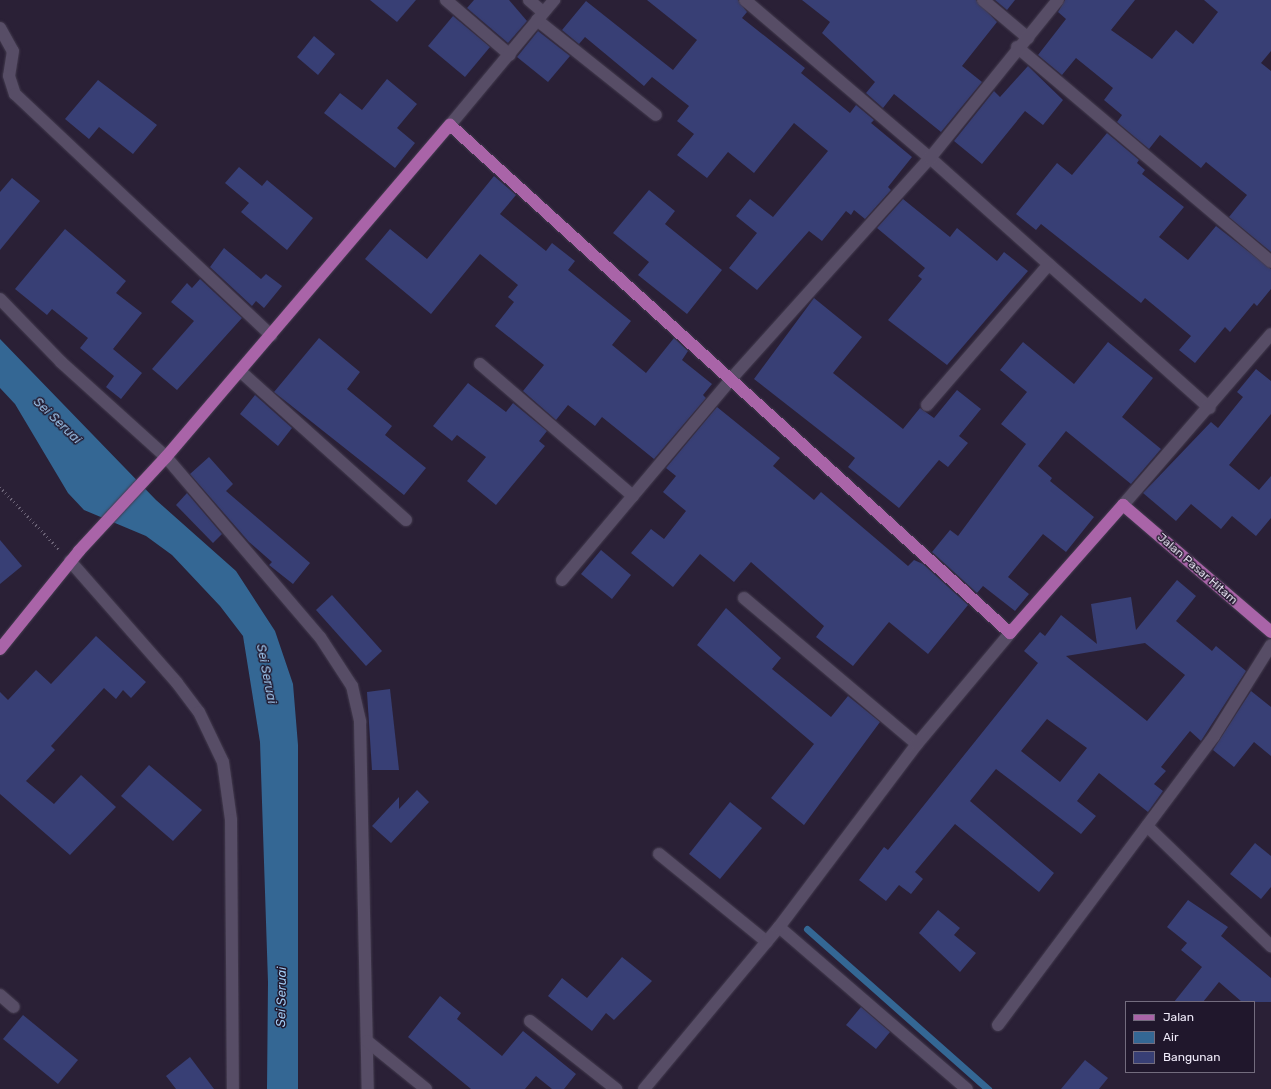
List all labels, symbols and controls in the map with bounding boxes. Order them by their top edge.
water label: Sei Seruai [30,394,84,448]
street label: Jalan Pasar Hitam [1154,530,1240,608]
water label: Sei Seruai [253,643,279,705]
water label: Sei Seruai [274,967,290,1027]
legend [1125,1001,1255,1073]
text: Jalan [1163,1010,1194,1024]
text: Air [1163,1030,1179,1044]
text: Bangunan [1163,1050,1220,1064]

